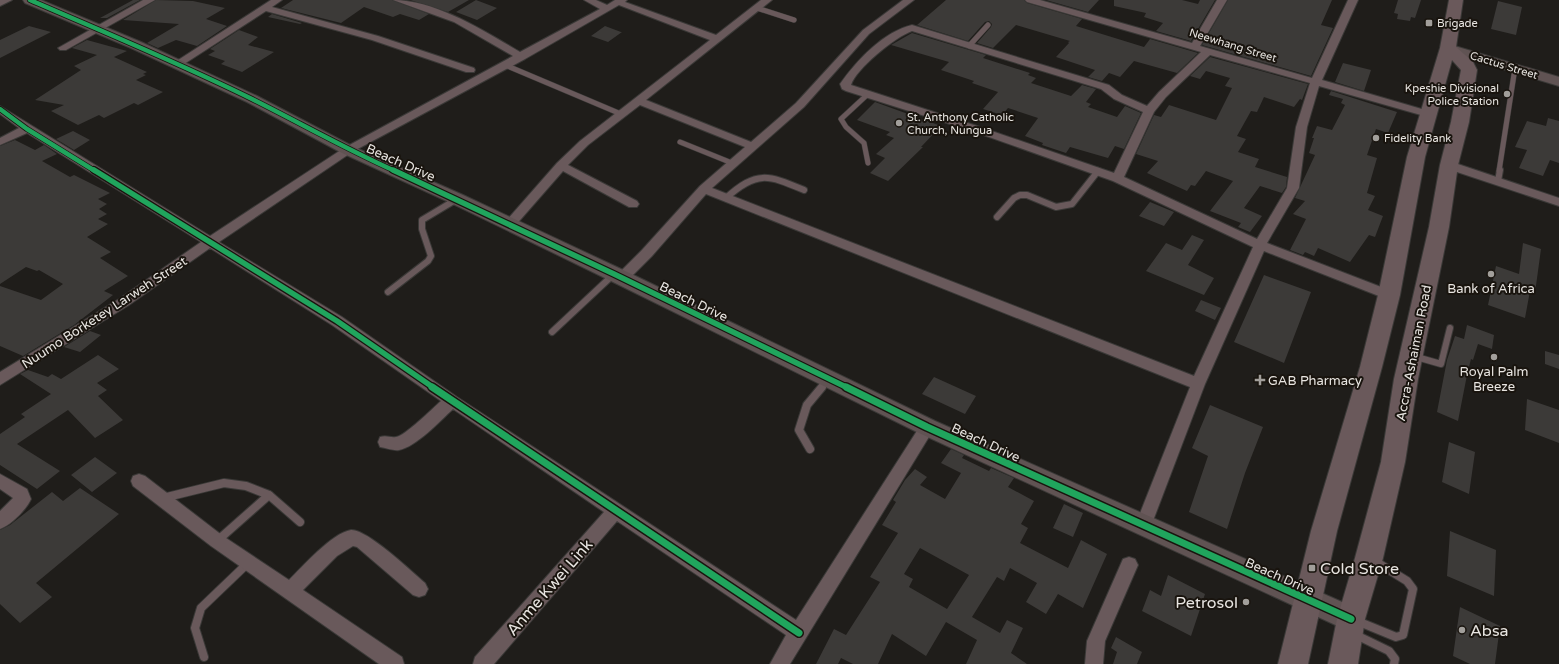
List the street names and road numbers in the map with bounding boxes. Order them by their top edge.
street label: Neewhang Street [1188,26,1278,65]
street label: Cactus Street [1468,49,1539,82]
street label: Beach Drive [364,141,438,185]
street label: Nuumo Borketey Larweh Street [19,253,190,372]
street label: Beach Drive [657,279,730,325]
street label: Accra-Ashaiman Road [1393,284,1435,423]
street label: Beach Drive [949,420,1022,466]
street label: Anme Kwei Link [502,535,597,640]
street label: Beach Drive [1243,555,1317,599]

